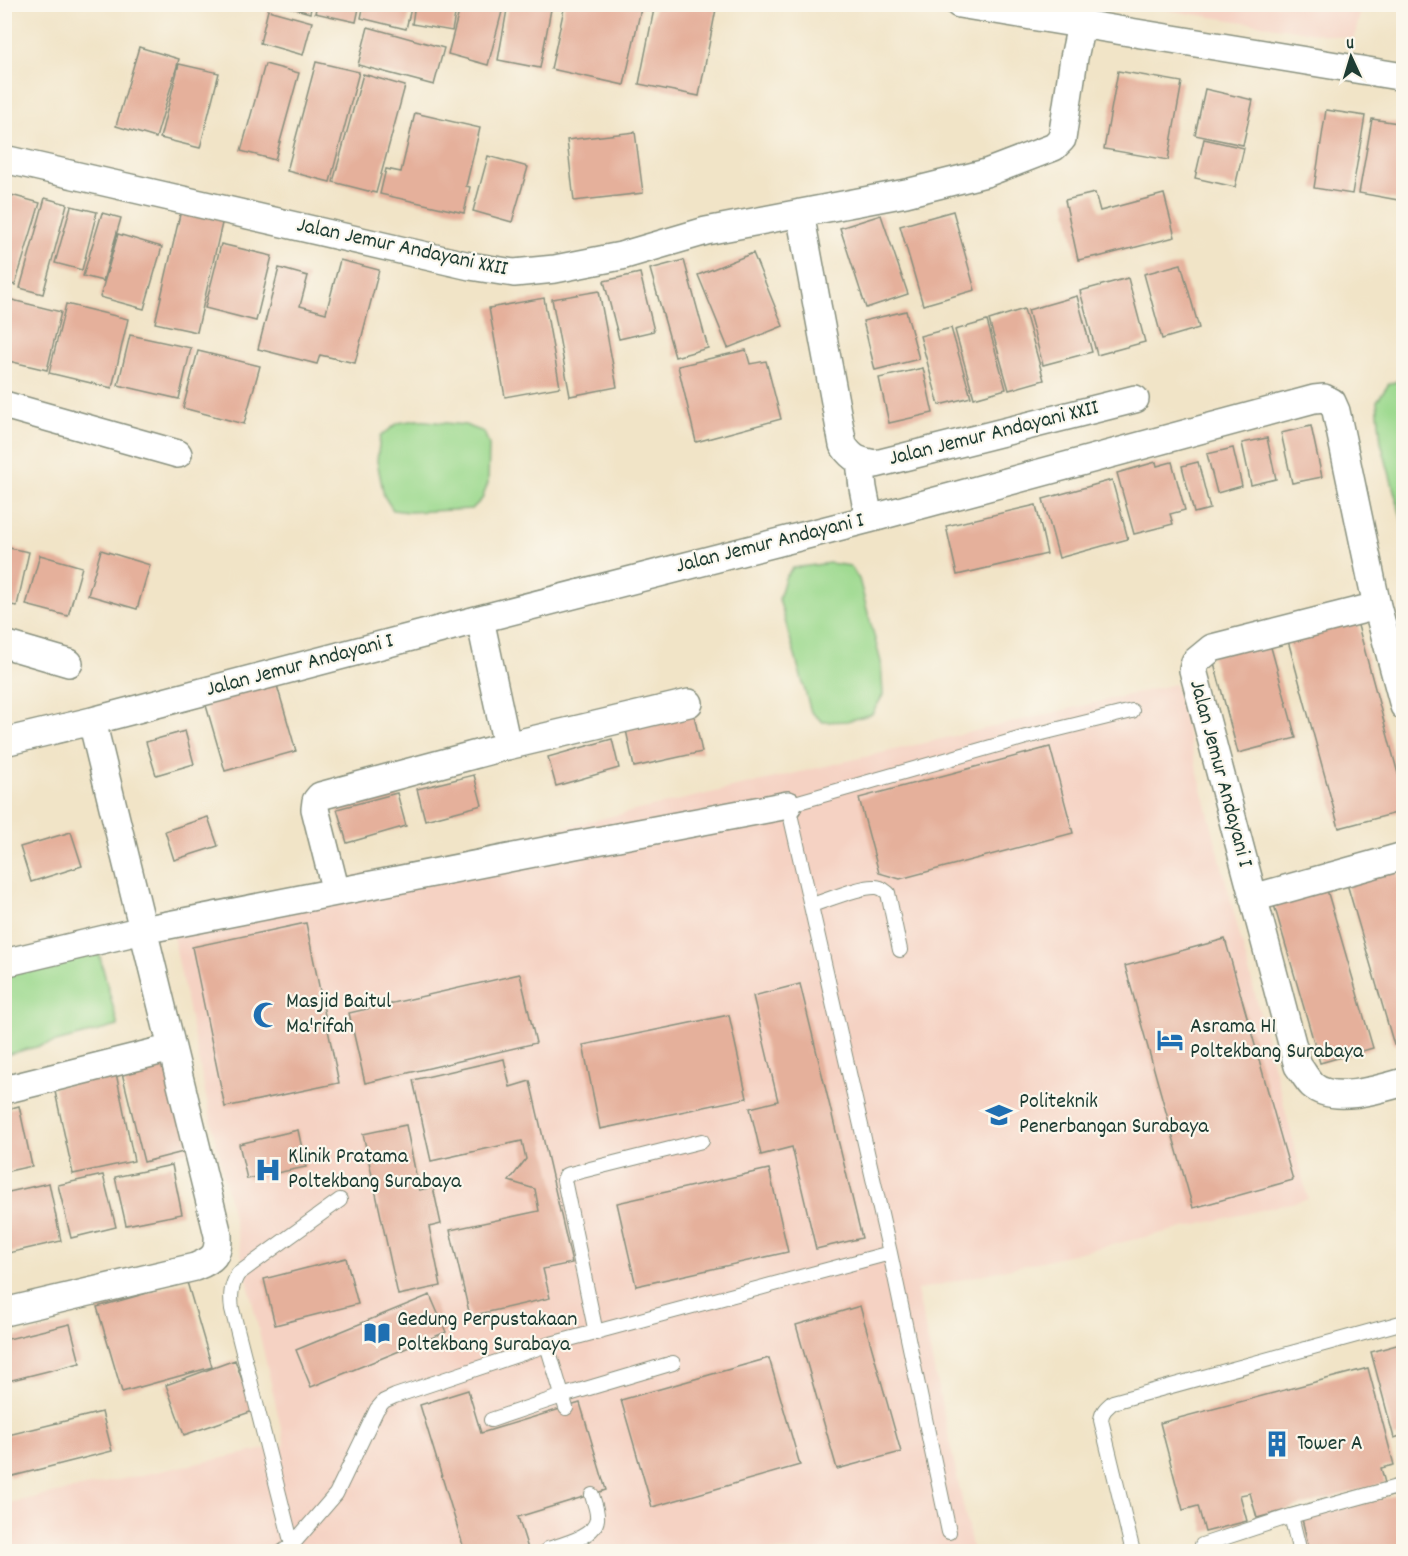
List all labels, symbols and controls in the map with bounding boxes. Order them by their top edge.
north arrow [1321,27,1381,87]
text: U [1345,33,1355,56]
street label: Jalan Jemur Andayani XXII [294,210,511,286]
street label: Jalan Jemur Andayani XXII [886,393,1102,475]
street label: Jalan Jemur Andayani I [673,506,867,582]
street label: Jalan Jemur Andayani I [203,626,397,706]
street label: Jalan Jemur Andayani I [1180,677,1260,871]
place label: Masjid Baitul Ma'rifah [286,987,391,1043]
mosque icon: Masjid Baitul Ma'rifah [251,1000,281,1030]
place label: Asrama H1 Poltekbang Surabaya [1190,1012,1364,1068]
hotel icon: Asrama H1 Poltekbang Surabaya [1155,1025,1185,1055]
place label: Politeknik Penerbangan Surabaya [1019,1087,1209,1143]
school or university icon: Politeknik Penerbangan Surabaya [984,1100,1014,1130]
place label: Klinik Pratama Poltekbang Surabaya [288,1142,462,1198]
hospital icon: Klinik Pratama Poltekbang Surabaya [253,1155,283,1185]
place label: Gedung Perpustakaan Poltekbang Surabaya [397,1305,577,1361]
library icon: Gedung Perpustakaan Poltekbang Surabaya [362,1318,392,1348]
building icon: Tower A [1262,1429,1292,1459]
place label: Tower A [1297,1429,1363,1460]

